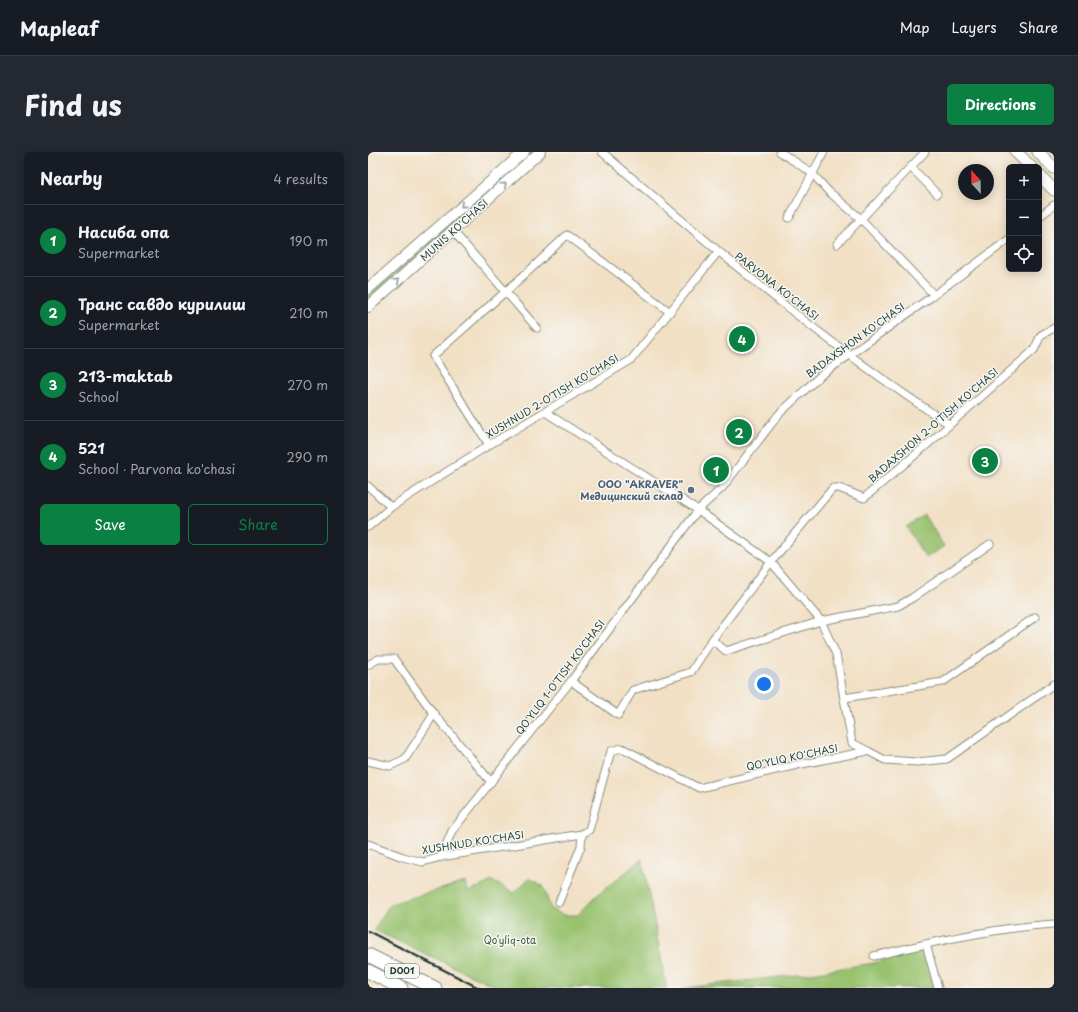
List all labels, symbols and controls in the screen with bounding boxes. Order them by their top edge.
text: Mapleaf [20,14,98,42]
text: Map [900,17,930,38]
text: Layers [952,17,997,38]
text: Share [1019,17,1058,38]
text: Find us [24,83,122,126]
button: Directions [947,84,1054,125]
north arrow [958,164,994,200]
map controls [1006,164,1042,272]
button: + [1006,164,1042,200]
text: Nearby [40,165,102,191]
text: 4 results [274,169,328,188]
one-way arrow [499,182,507,189]
street label: MUNIS KO'CHASI [416,195,491,264]
button: − [1006,200,1042,236]
one-way arrow [460,201,468,208]
text: Насиба опа [78,220,169,243]
text: 1 [50,231,56,250]
text: 190 m [289,231,328,250]
button: locate [1006,236,1042,272]
text: Supermarket [78,243,160,262]
street label: PARVONA KO'CHASI [732,248,823,323]
one-way arrow [392,278,400,286]
text: Транс савдо курилиш [78,292,246,315]
street label: BADAXSHON KO'CHASI [802,298,907,381]
text: 2 [48,303,58,322]
text: 210 m [289,303,328,322]
text: Supermarket [78,315,160,334]
pin: 4 [729,324,755,354]
street label: XUSHNUD 2-O'TISH KO'CHASI [483,350,621,441]
text: 213-maktab [78,364,173,387]
street label: BADAXSHON 2-O'TISH KO'CHASI [864,364,1001,485]
text: 3 [49,375,57,394]
text: 270 m [287,375,328,394]
text: School [78,387,119,406]
pin: 2 [726,417,752,447]
text: 521 [78,436,105,459]
pin: 3 [972,446,998,476]
text: 4 [49,447,57,466]
text: 290 m [287,447,328,466]
pin: 1 [703,455,729,485]
text: School · Parvona ko'chasi [78,459,235,478]
place label: ООО "AKRAVER" Медицинский склад [580,476,683,503]
marker: ООО "AKRAVER" Медицинский склад [686,485,696,495]
button: Save [40,504,180,545]
button: Share [188,504,328,545]
street label: QO'YLIQ 1-O'TISH KO'CHASI [511,616,608,737]
your location [754,674,774,694]
street label: QO'YLIQ KO'CHASI [745,739,839,774]
street label: XUSHNUD KO'CHASI [421,826,525,857]
park label: Qo‘yliq-ota [484,932,537,948]
road number: D001 [385,964,419,978]

